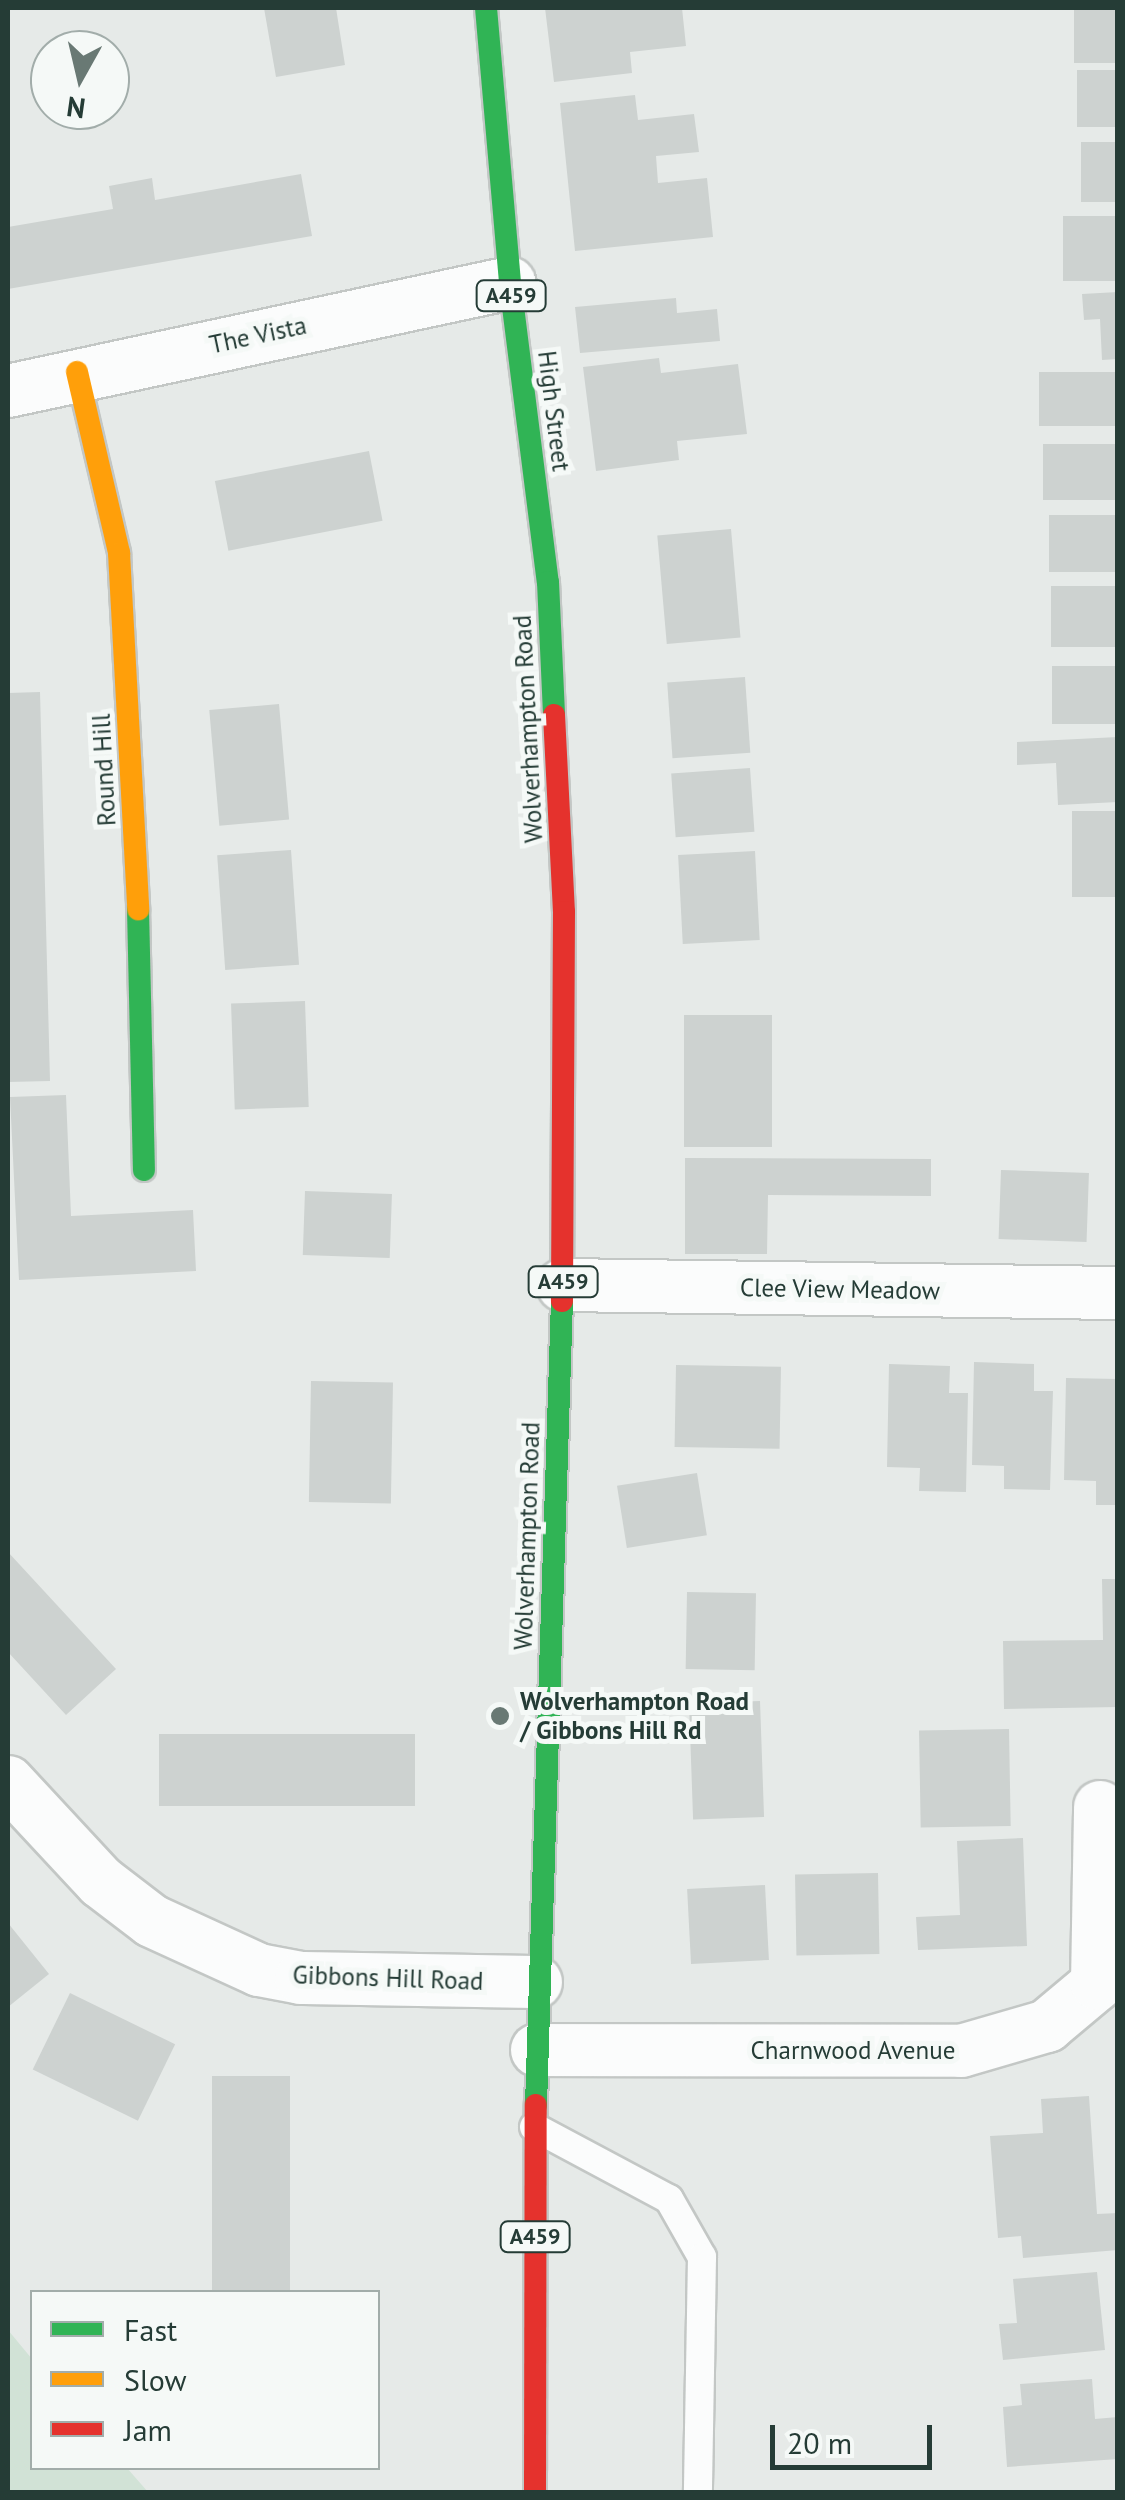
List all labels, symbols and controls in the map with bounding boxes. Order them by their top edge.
north arrow [30,30,130,130]
text: N [64,89,88,128]
road number: A459 [474,279,548,313]
street label: The Vista [206,310,310,360]
street label: High Street [532,349,576,473]
street label: Wolverhampton Road [507,614,549,844]
street label: Round Hill [86,713,122,827]
road number: A459 [526,1265,600,1299]
street label: Clee View Meadow [739,1272,941,1306]
street label: Wolverhampton Road [508,1421,546,1651]
place label: Wolverhampton Road / Gibbons Hill Rd [520,1687,749,1746]
marker: Wolverhampton Road / Gibbons Hill Rd [489,1705,511,1727]
street label: Gibbons Hill Road [292,1960,484,1996]
street label: Charnwood Avenue [750,2035,956,2065]
road number: A459 [498,2220,572,2254]
legend [30,2290,380,2470]
text: Fast [124,2310,177,2349]
text: Slow [124,2360,187,2399]
scale bar [775,2405,938,2467]
text: Jam [124,2410,172,2449]
text: 20 m [787,2423,852,2462]

